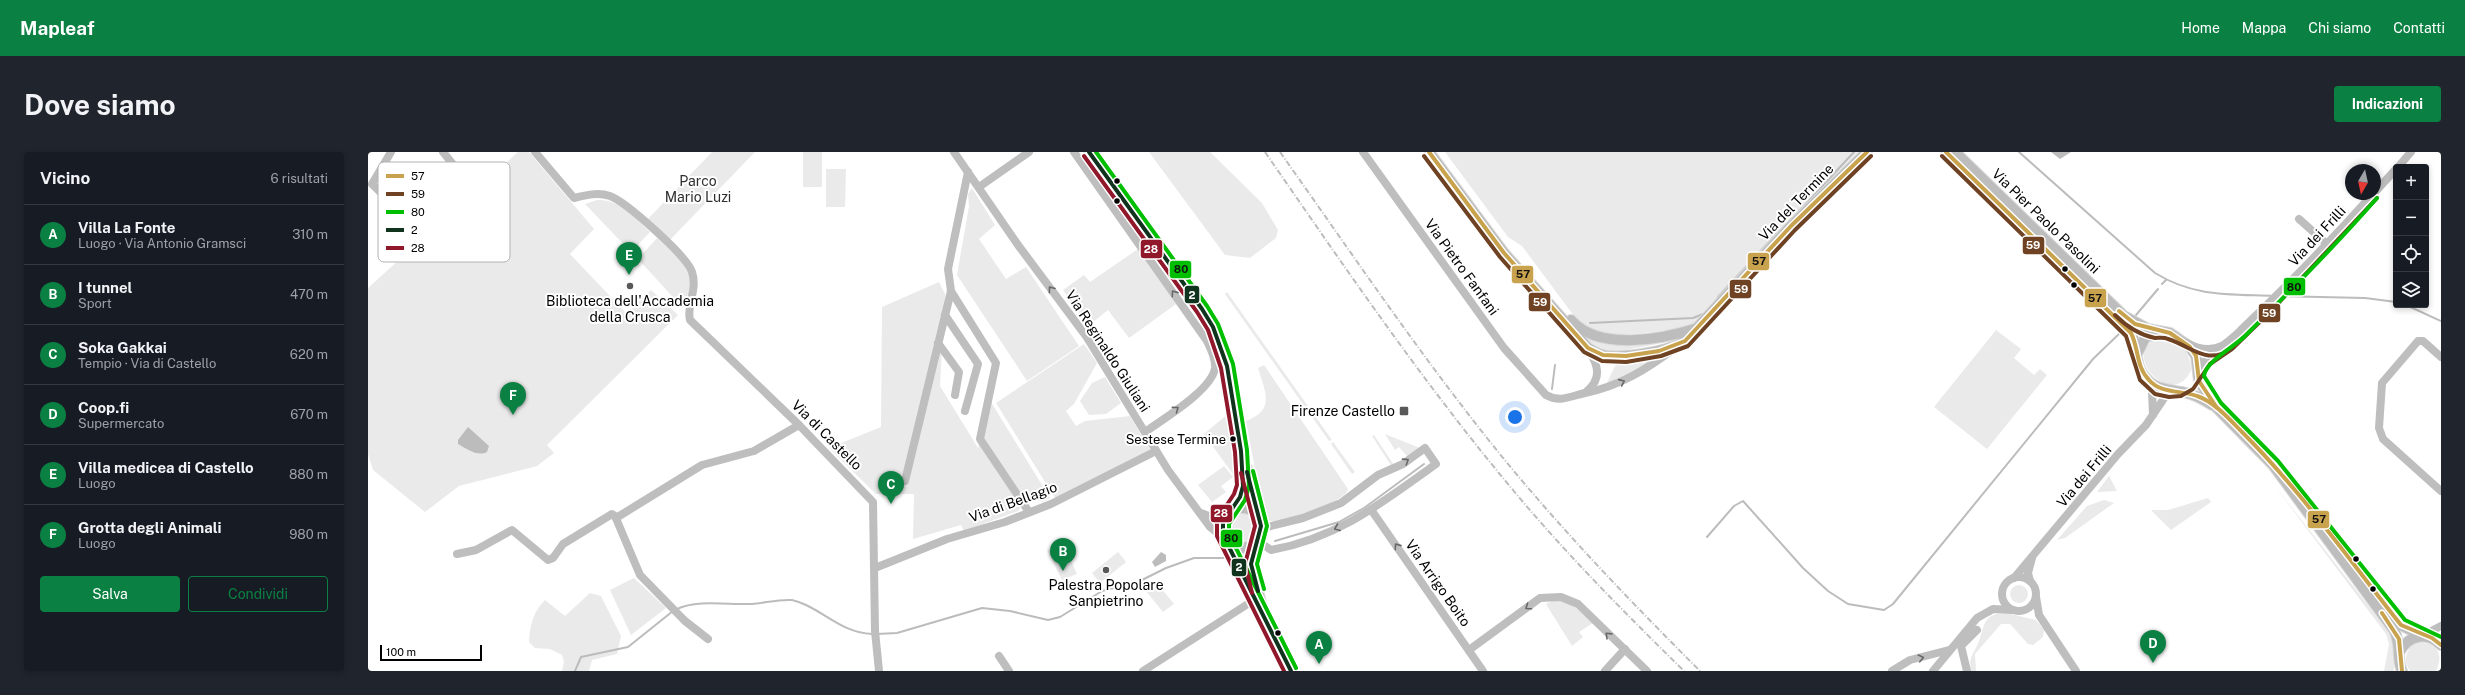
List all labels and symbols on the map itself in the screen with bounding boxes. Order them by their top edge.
street label: Via del Termine [1755,160,1837,244]
legend [378,162,510,262]
north arrow [2345,164,2381,200]
street label: Via Pier Paolo Pasolini [1989,165,2103,277]
text: 57 [411,170,425,182]
park label: Parco Mario Luzi [665,173,731,205]
unlabelled marker [1112,176,1122,186]
text: 59 [411,188,425,200]
unlabelled marker [1112,196,1122,206]
street label: Via dei Frilli [2285,203,2349,269]
text: 80 [411,206,425,218]
street label: Via Pietro Fanfani [1422,216,1502,318]
text: 2 [411,224,418,236]
line badge: 59 [2022,236,2045,255]
line badge: 28 [1140,239,1163,259]
text: 59 [2026,239,2040,251]
text: 28 [411,242,425,254]
pin: E [616,242,642,275]
text: 28 [1144,243,1158,255]
line badge: 57 [1747,252,1770,271]
text: 57 [1752,255,1766,267]
line badge: 80 [1169,260,1192,279]
text: 80 [1174,263,1188,275]
unlabelled marker [2060,264,2070,274]
line badge: 57 [1511,265,1534,284]
text: 57 [1516,268,1530,280]
line badge: 80 [2283,277,2306,296]
line badge: 59 [1729,279,1752,299]
unlabelled marker [2069,280,2079,290]
marker: Biblioteca dell'Accademia della Crusca [625,281,635,291]
text: 80 [2287,281,2301,293]
text: 59 [1734,283,1748,295]
line badge: 2 [1184,285,1200,304]
one-way arrow [1049,287,1056,294]
street label: Via Reginaldo Giuliani [1063,287,1153,415]
line badge: 57 [2084,288,2107,308]
text: 2 [1189,289,1196,301]
one-way arrow [1172,291,1179,298]
line badge: 59 [1528,292,1551,312]
text: 57 [2088,292,2102,304]
place label: Biblioteca dell'Accademia della Crusca [546,293,714,325]
text: 59 [1533,296,1547,308]
line badge: 59 [2258,303,2281,323]
text: 59 [2262,307,2276,319]
one-way arrow [1618,378,1625,386]
pin: F [500,382,526,415]
street label: Via di Castello [789,397,865,473]
place label: Firenze Castello [1291,403,1395,419]
marker: Firenze Castello [1398,405,1410,417]
one-way arrow [1172,406,1179,414]
your location [1505,407,1525,427]
place label: Sestese Termine [1126,432,1226,447]
marker: Sestese Termine [1228,434,1238,444]
street label: Via dei Frilli [2053,442,2115,510]
one-way arrow [1402,458,1409,466]
pin: C [878,471,904,504]
street label: Via di Bellagio [967,479,1059,525]
line badge: 28 [1210,504,1233,523]
text: 28 [1214,507,1228,519]
line badge: 57 [2307,510,2330,529]
text: 57 [2312,513,2326,525]
one-way arrow [1334,524,1341,532]
line badge: 80 [1220,529,1243,548]
text: 80 [1224,532,1238,544]
street label: Via Arrigo Boito [1402,537,1474,629]
pin: B [1050,538,1076,571]
one-way arrow [1394,543,1401,550]
unlabelled marker [2351,554,2361,564]
line badge: 2 [1231,558,1247,577]
text: 2 [1236,561,1243,573]
marker: Palestra Popolare Sanpietrino [1101,565,1111,575]
place label: Palestra Popolare Sanpietrino [1048,577,1164,609]
unlabelled marker [2368,584,2378,594]
one-way arrow [1525,602,1532,609]
unlabelled marker [1273,628,1283,638]
pin: D [2140,630,2166,663]
pin: A [1306,631,1332,664]
one-way arrow [1605,632,1613,640]
scale bar [380,643,482,662]
one-way arrow [1918,655,1924,663]

